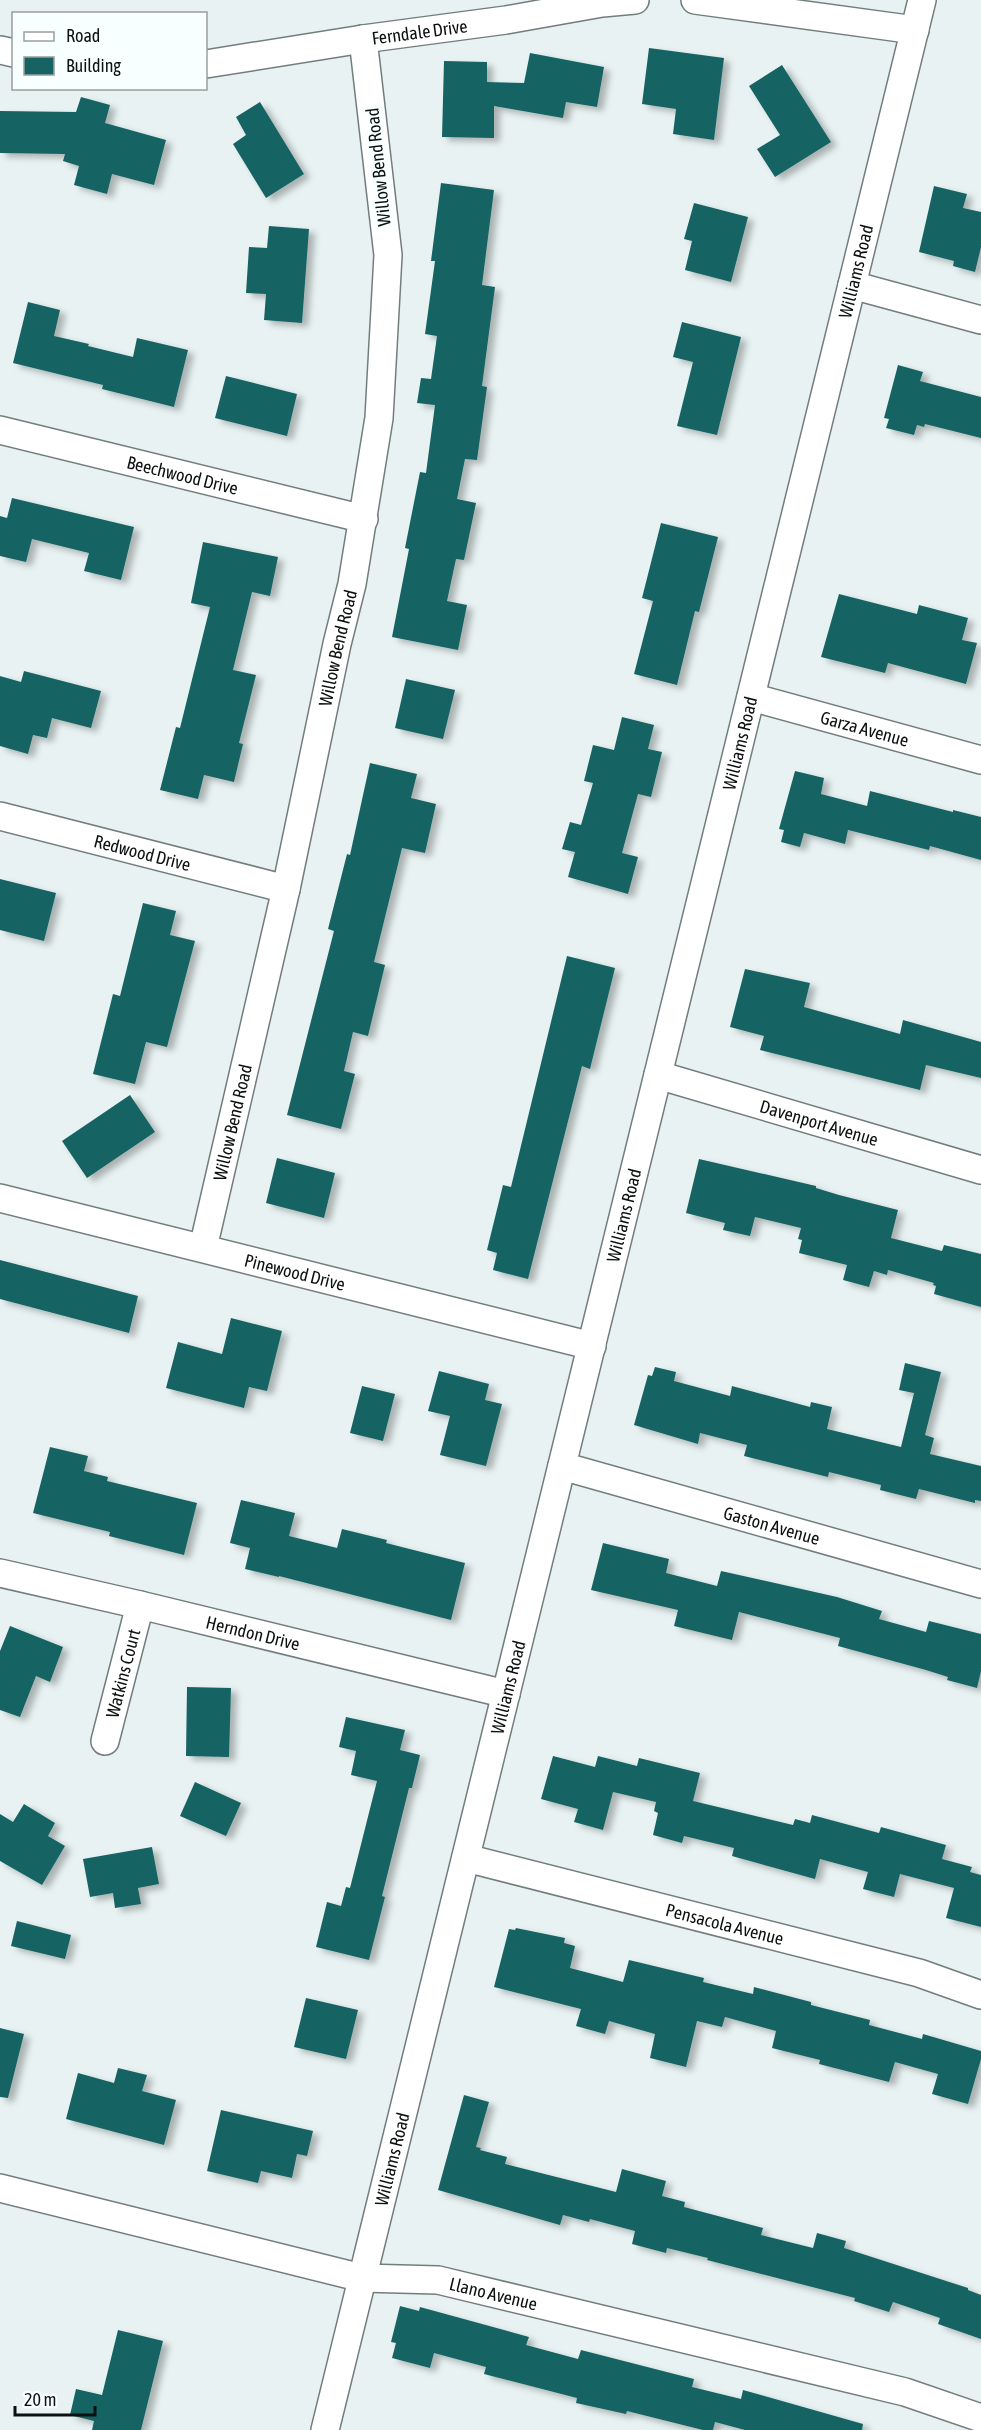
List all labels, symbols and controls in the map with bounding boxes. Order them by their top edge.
legend [12,12,207,90]
street label: Ferndale Drive [370,15,469,48]
text: Road [66,25,100,46]
text: Building [66,55,121,76]
street label: Willow Bend Road [361,107,395,227]
street label: Williams Road [834,222,877,320]
street label: Beechwood Drive [125,451,240,498]
street label: Willow Bend Road [314,587,361,708]
street label: Williams Road [718,694,761,792]
street label: Garza Avenue [818,706,911,750]
street label: Redwood Drive [92,830,193,875]
street label: Willow Bend Road [208,1062,256,1183]
street label: Davenport Avenue [758,1095,881,1150]
street label: Williams Road [602,1166,645,1264]
street label: Pinewood Drive [242,1249,347,1294]
street label: Gaston Avenue [721,1502,822,1549]
street label: Herndon Drive [204,1611,302,1654]
street label: Watkins Court [101,1627,144,1720]
street label: Williams Road [486,1638,529,1736]
street label: Pensacola Avenue [664,1899,786,1949]
street label: Williams Road [370,2110,413,2208]
street label: Llano Avenue [447,2273,539,2314]
scale bar [15,2379,94,2417]
text: 20 m [24,2389,56,2410]

